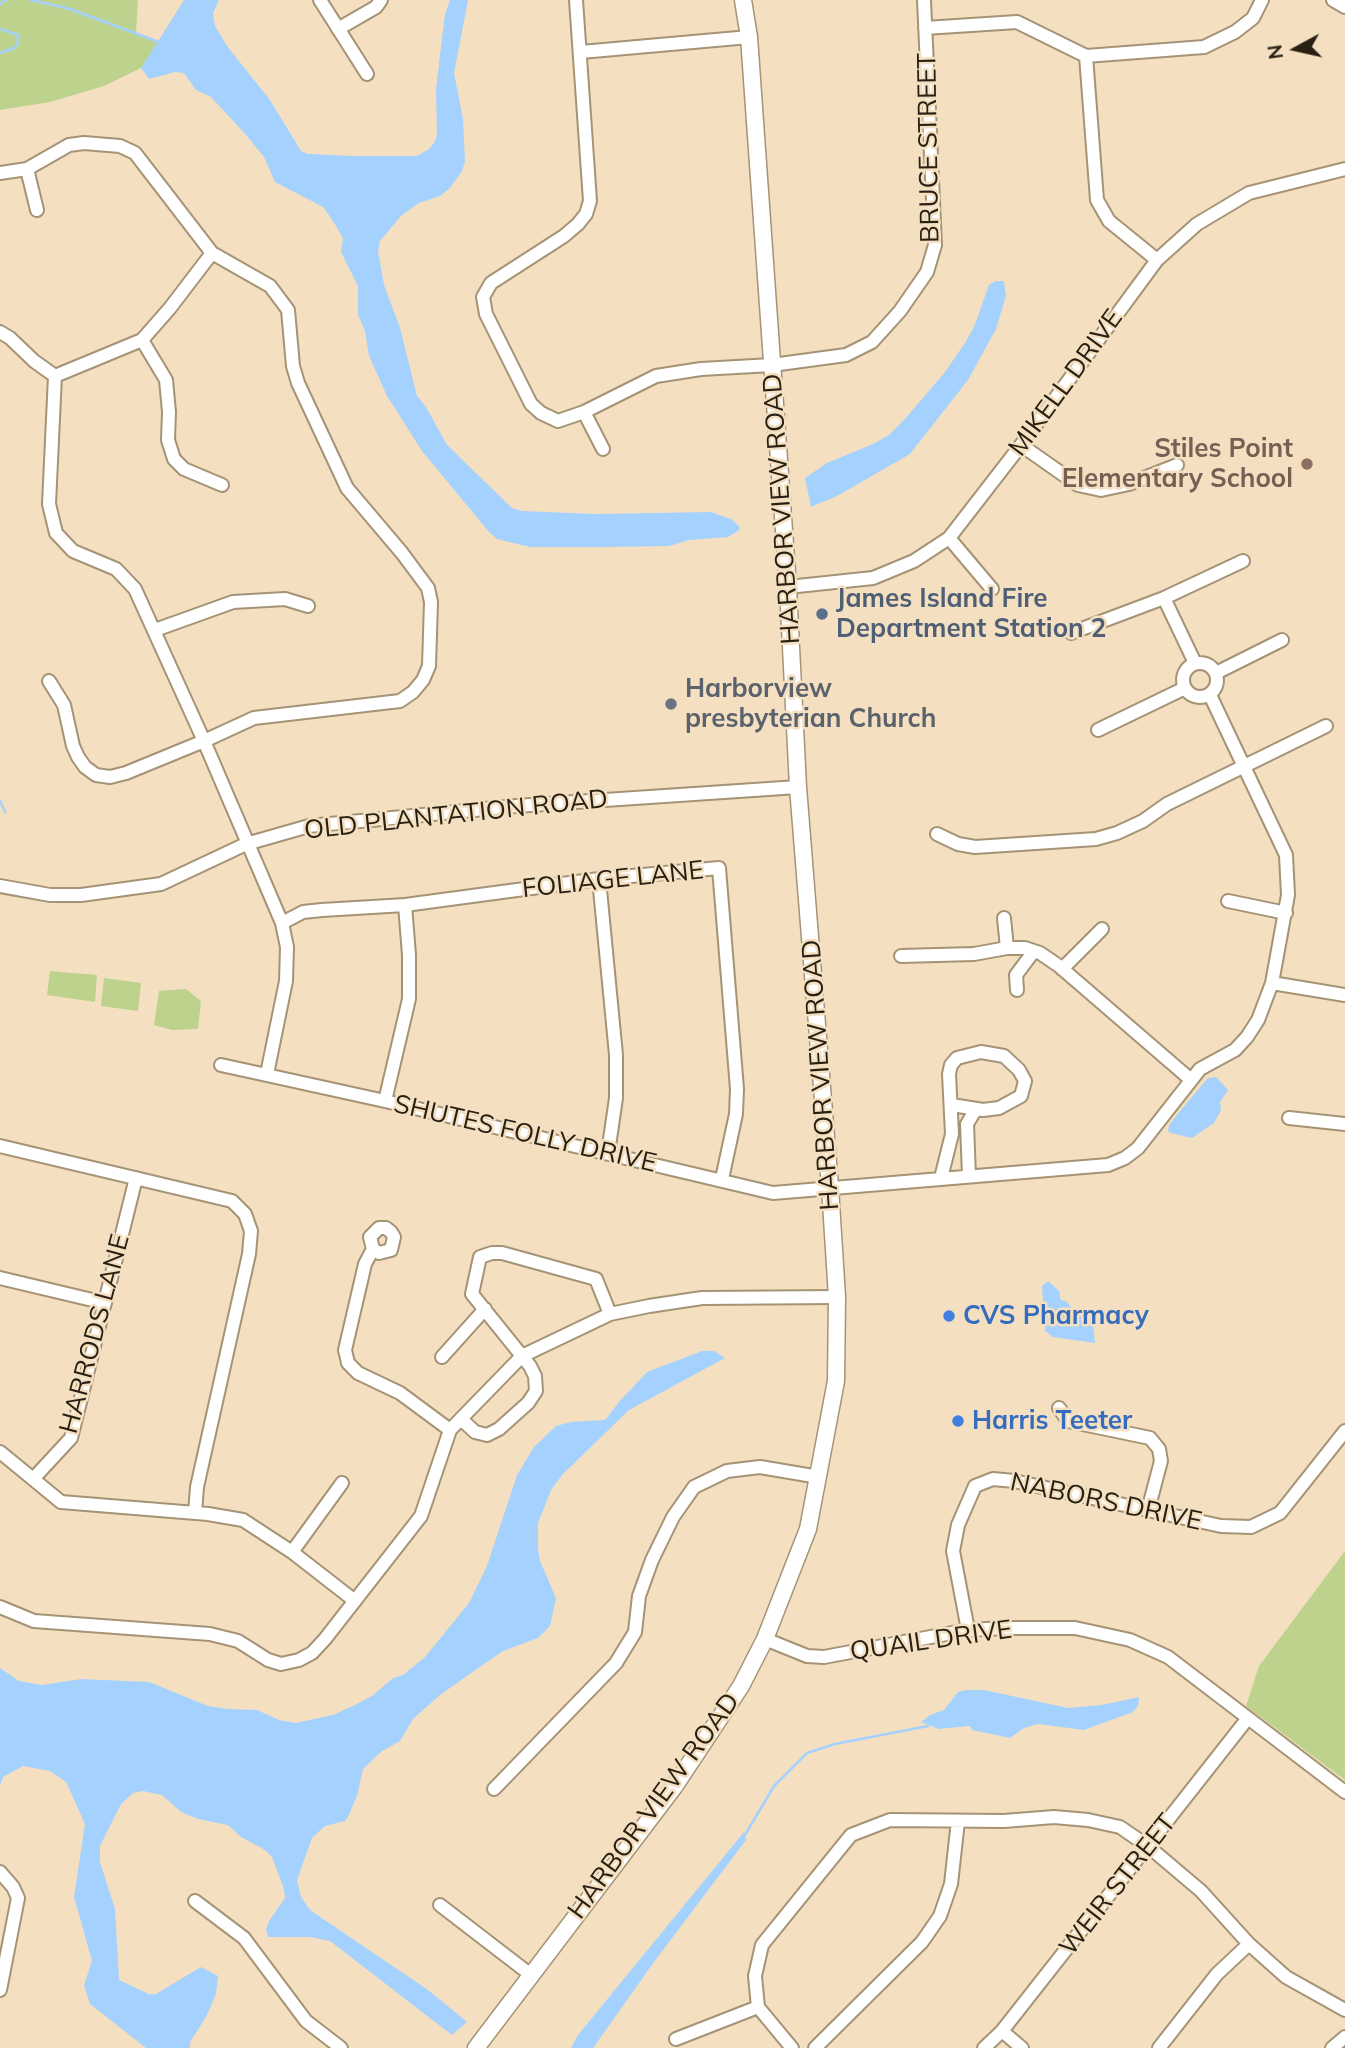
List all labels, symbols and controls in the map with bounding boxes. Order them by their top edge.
north arrow [1261,14,1331,84]
text: N [1262,43,1288,61]
street label: BRUCE STREET [912,53,946,243]
street label: MIKELL DRIVE [1002,304,1130,462]
street label: HARBOR VIEW ROAD [757,373,807,645]
place label: Stiles Point Elementary School [1062,433,1293,494]
marker: Stiles Point Elementary School [1299,456,1315,472]
place label: James Island Fire Department Station 2 [836,583,1106,644]
marker: James Island Fire Department Station 2 [814,606,830,622]
place label: Harborview presbyterian Church [685,673,936,734]
marker: Harborview presbyterian Church [663,696,679,712]
street label: OLD PLANTATION ROAD [303,784,609,846]
street label: FOLIAGE LANE [521,855,705,905]
street label: HARBOR VIEW ROAD [796,939,846,1211]
street label: SHUTES FOLLY DRIVE [391,1089,659,1179]
street label: HARRODS LANE [53,1231,137,1437]
place label: CVS Pharmacy [963,1300,1149,1332]
marker: CVS Pharmacy [941,1308,957,1324]
place label: Harris Teeter [972,1405,1132,1437]
marker: Harris Teeter [950,1413,966,1429]
street label: NABORS DRIVE [1007,1466,1205,1538]
street label: QUAIL DRIVE [848,1614,1014,1668]
street label: HARBOR VIEW ROAD [562,1687,746,1925]
street label: WEIR STREET [1053,1808,1183,1962]

